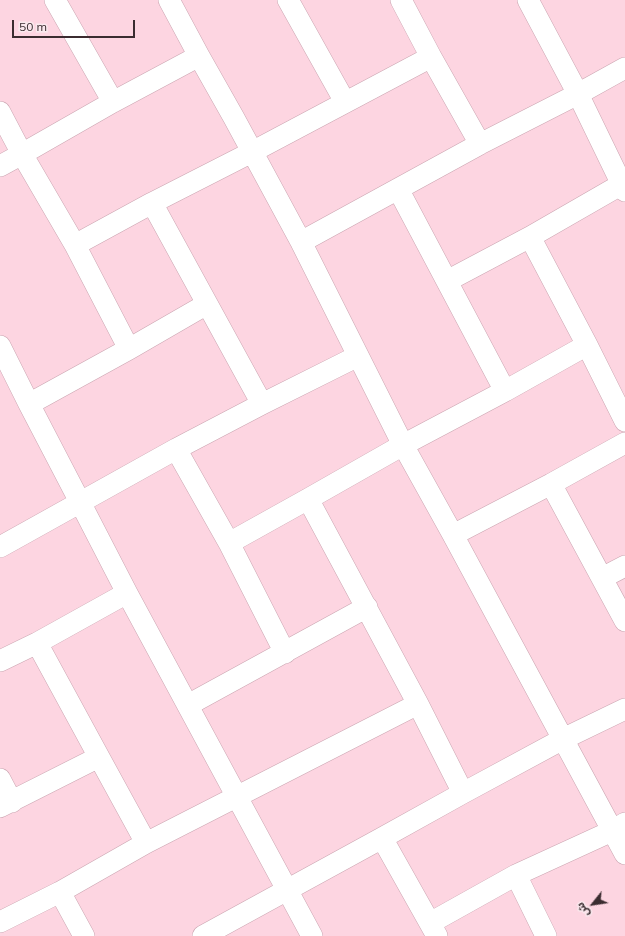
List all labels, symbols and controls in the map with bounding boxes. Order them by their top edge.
scale bar [14,12,137,38]
text: 50 m [19,19,47,34]
north arrow [573,884,613,924]
text: ش [573,900,592,920]

